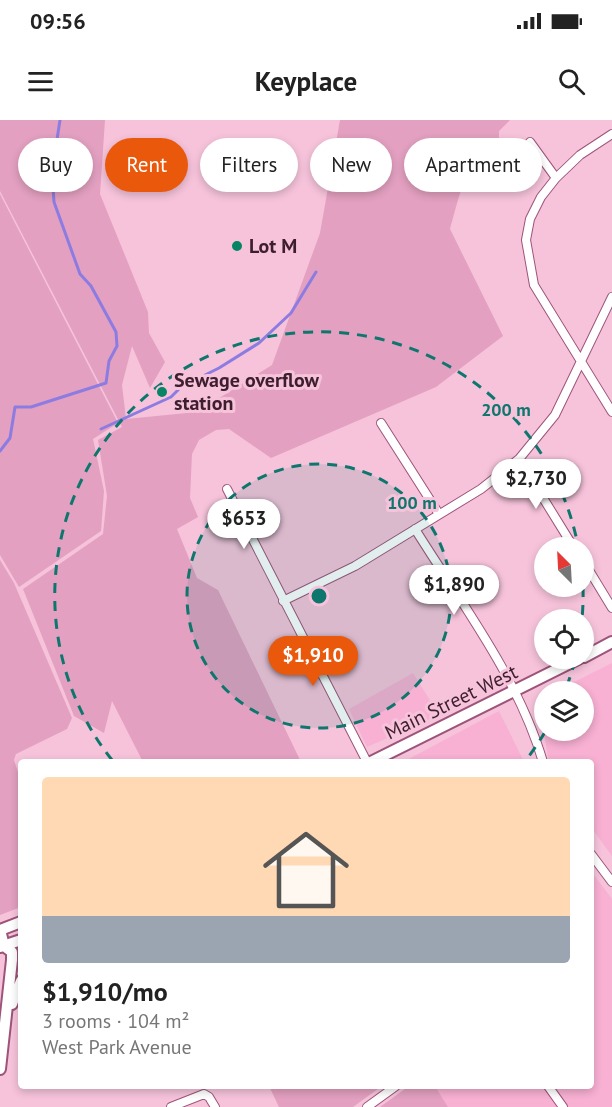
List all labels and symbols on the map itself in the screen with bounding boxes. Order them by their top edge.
place label: Lot M [249,233,297,259]
marker: Lot M [230,239,244,253]
place label: Sewage overflow station [174,367,319,416]
marker: Sewage overflow station [155,385,169,399]
text: 200 m [481,398,531,421]
pin: $2,730 [487,459,585,510]
text: 100 m [387,491,437,514]
pin: $653 [208,499,280,550]
north arrow [534,537,594,597]
pin: $1,890 [405,565,503,616]
centre of rings [309,586,329,606]
pin: $1,910 [264,636,362,687]
street label: Main Street West [380,659,522,745]

